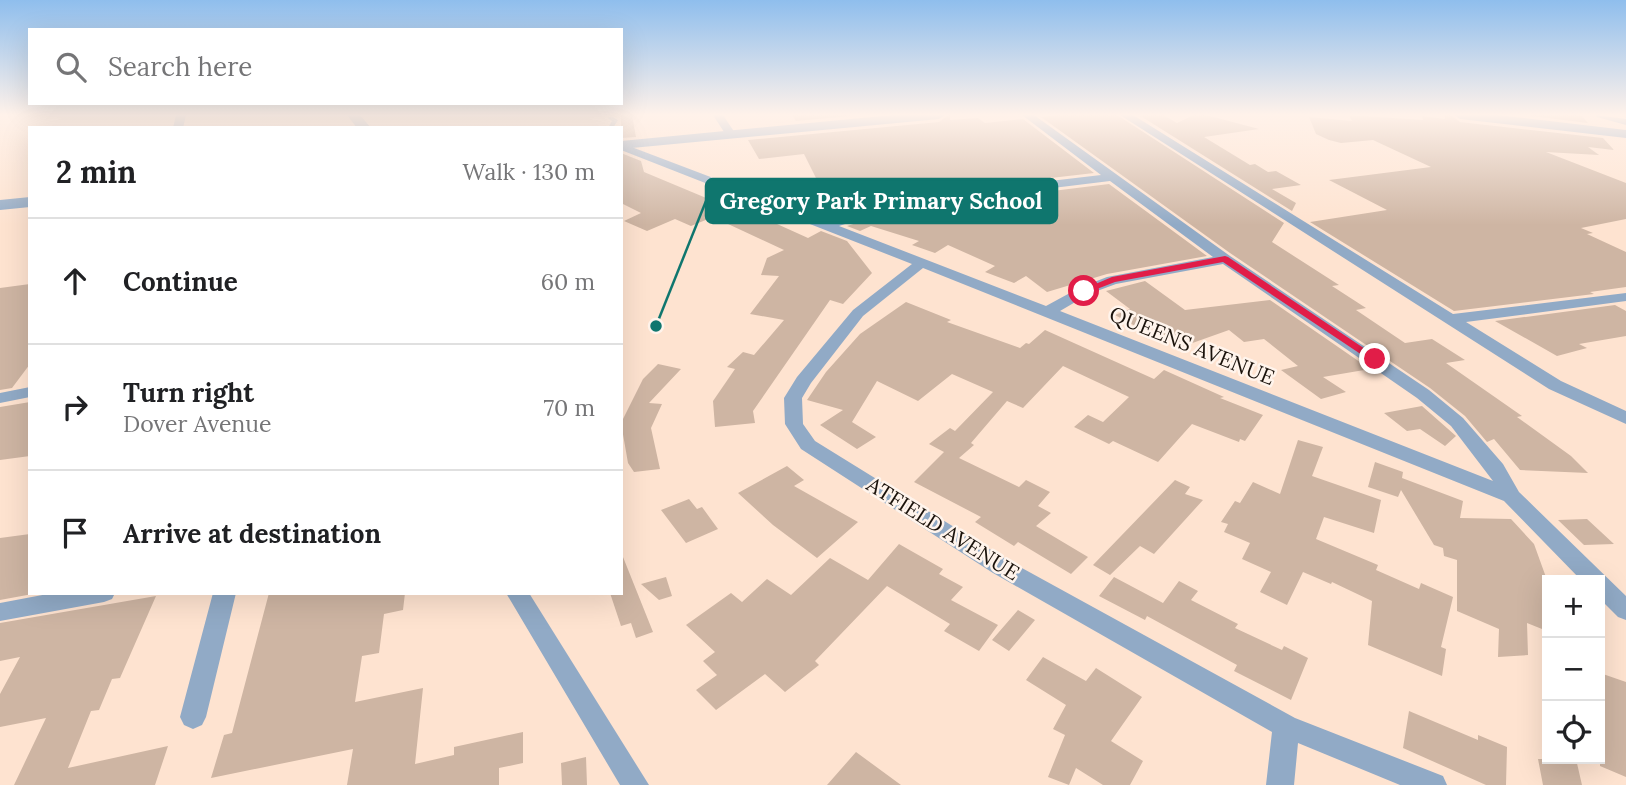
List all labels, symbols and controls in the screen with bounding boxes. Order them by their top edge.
search box [28,28,623,105]
icon: search [52,48,90,86]
text: Search here [108,50,252,83]
text: 2 min [56,153,136,191]
text: Walk · 130 m [463,157,595,186]
callout: Gregory Park Primary School [706,179,1057,223]
text: Gregory Park Primary School [720,186,1042,215]
icon: ahead [56,262,94,300]
text: Continue [123,265,238,298]
text: 60 m [541,267,595,296]
route start [1068,275,1099,306]
street label: QUEENS AVENUE [1106,300,1279,391]
route end [1359,343,1390,374]
text: Turn right [123,376,254,409]
icon: right [56,388,94,426]
text: 70 m [544,393,595,422]
text: Dover Avenue [123,409,272,438]
street label: ATFIELD AVENUE [861,470,1025,586]
icon: arrive [56,514,94,552]
text: Arrive at destination [123,517,381,550]
map controls [1542,575,1605,764]
button: + [1542,575,1605,638]
button: − [1542,638,1605,701]
button: locate [1542,701,1605,764]

